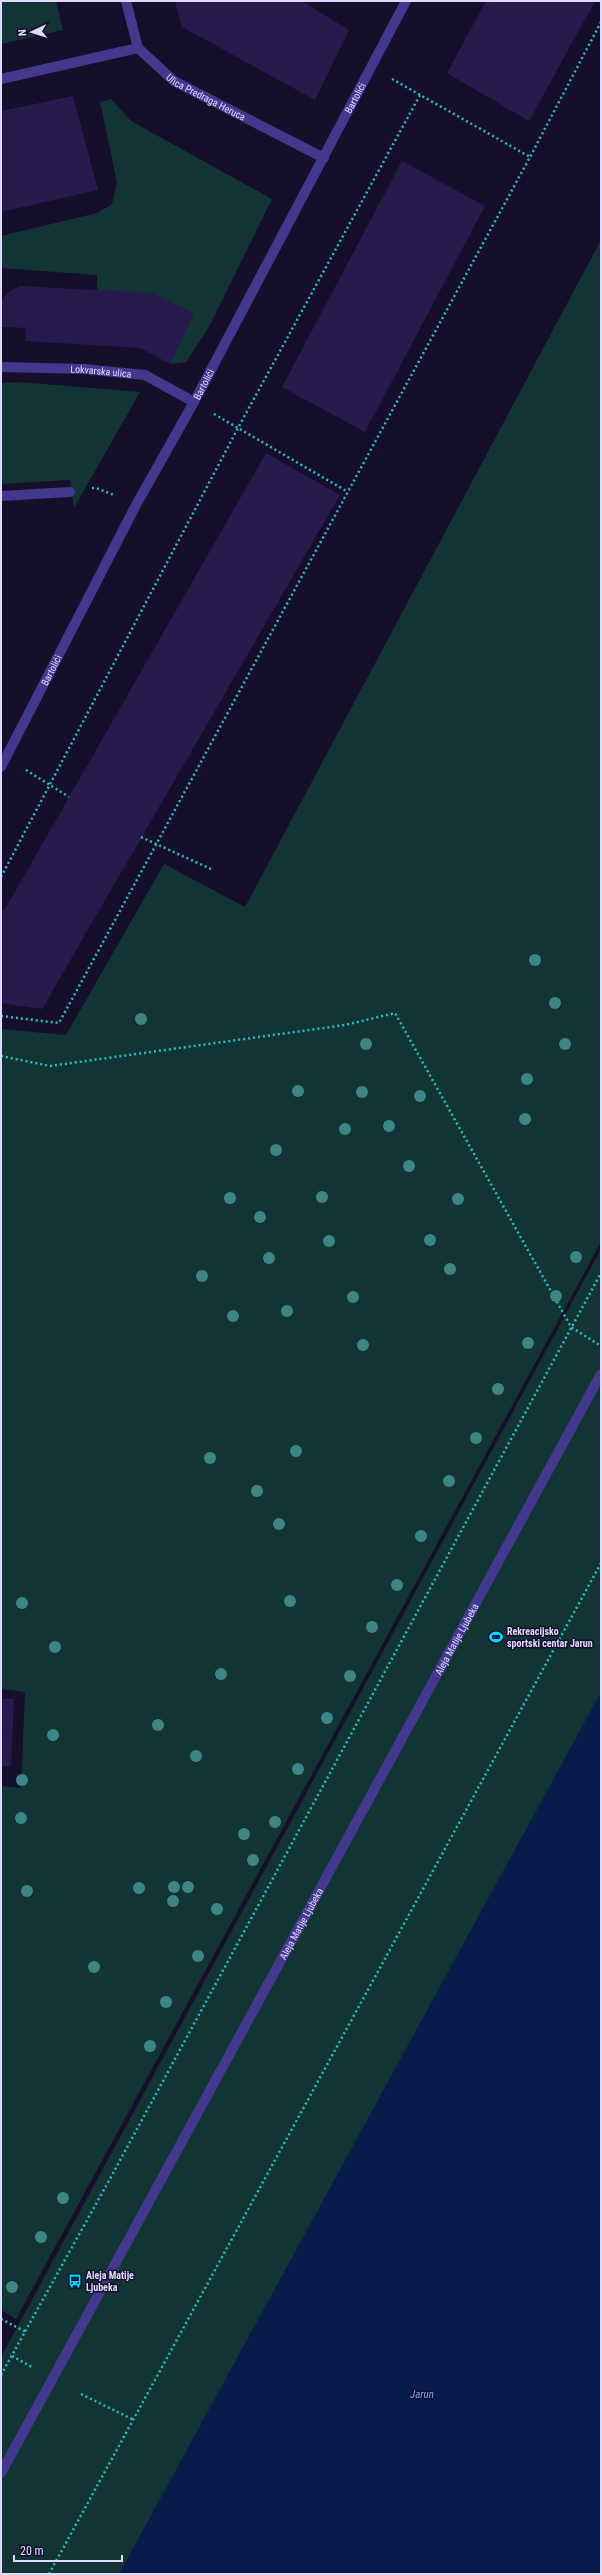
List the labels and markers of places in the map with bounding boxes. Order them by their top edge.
place label: Rekreacijsko sportski centar Jarun [507,1626,593,1649]
sports icon: Rekreacijsko sportski centar Jarun [488,1629,504,1645]
place label: Aleja Matije Ljubeka [86,2270,134,2293]
bus stop icon: Aleja Matije Ljubeka [67,2273,83,2289]

